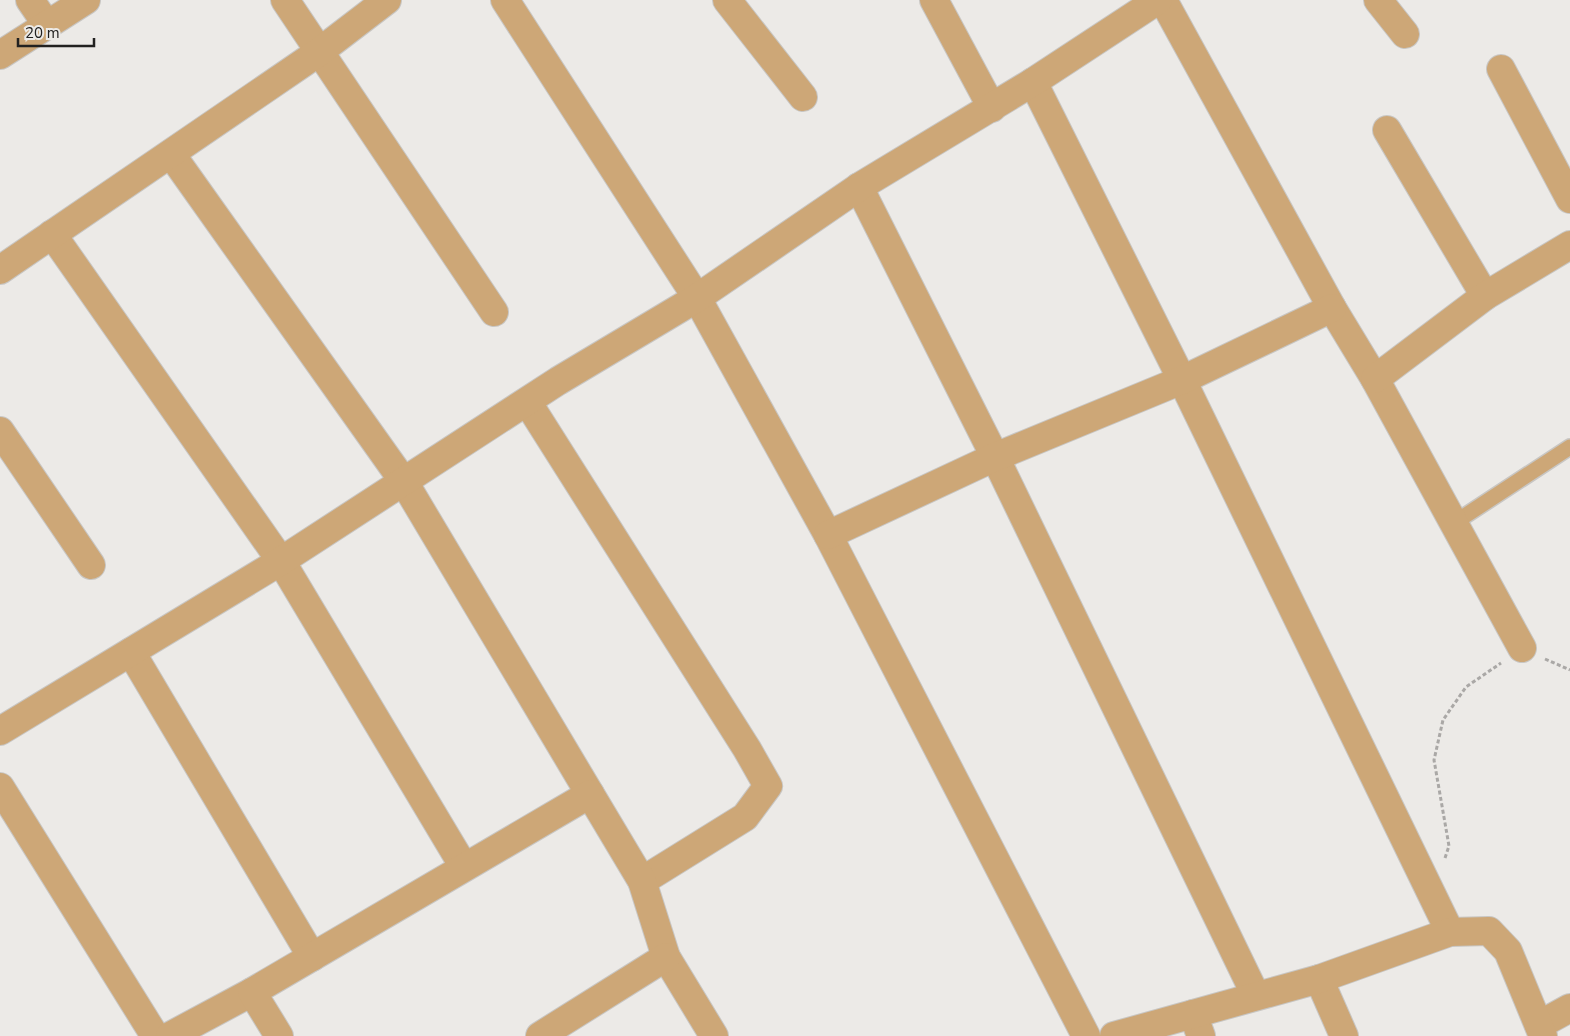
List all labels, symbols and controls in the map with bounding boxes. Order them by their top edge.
scale bar [18,15,94,47]
text: 20 m [25,23,60,43]

